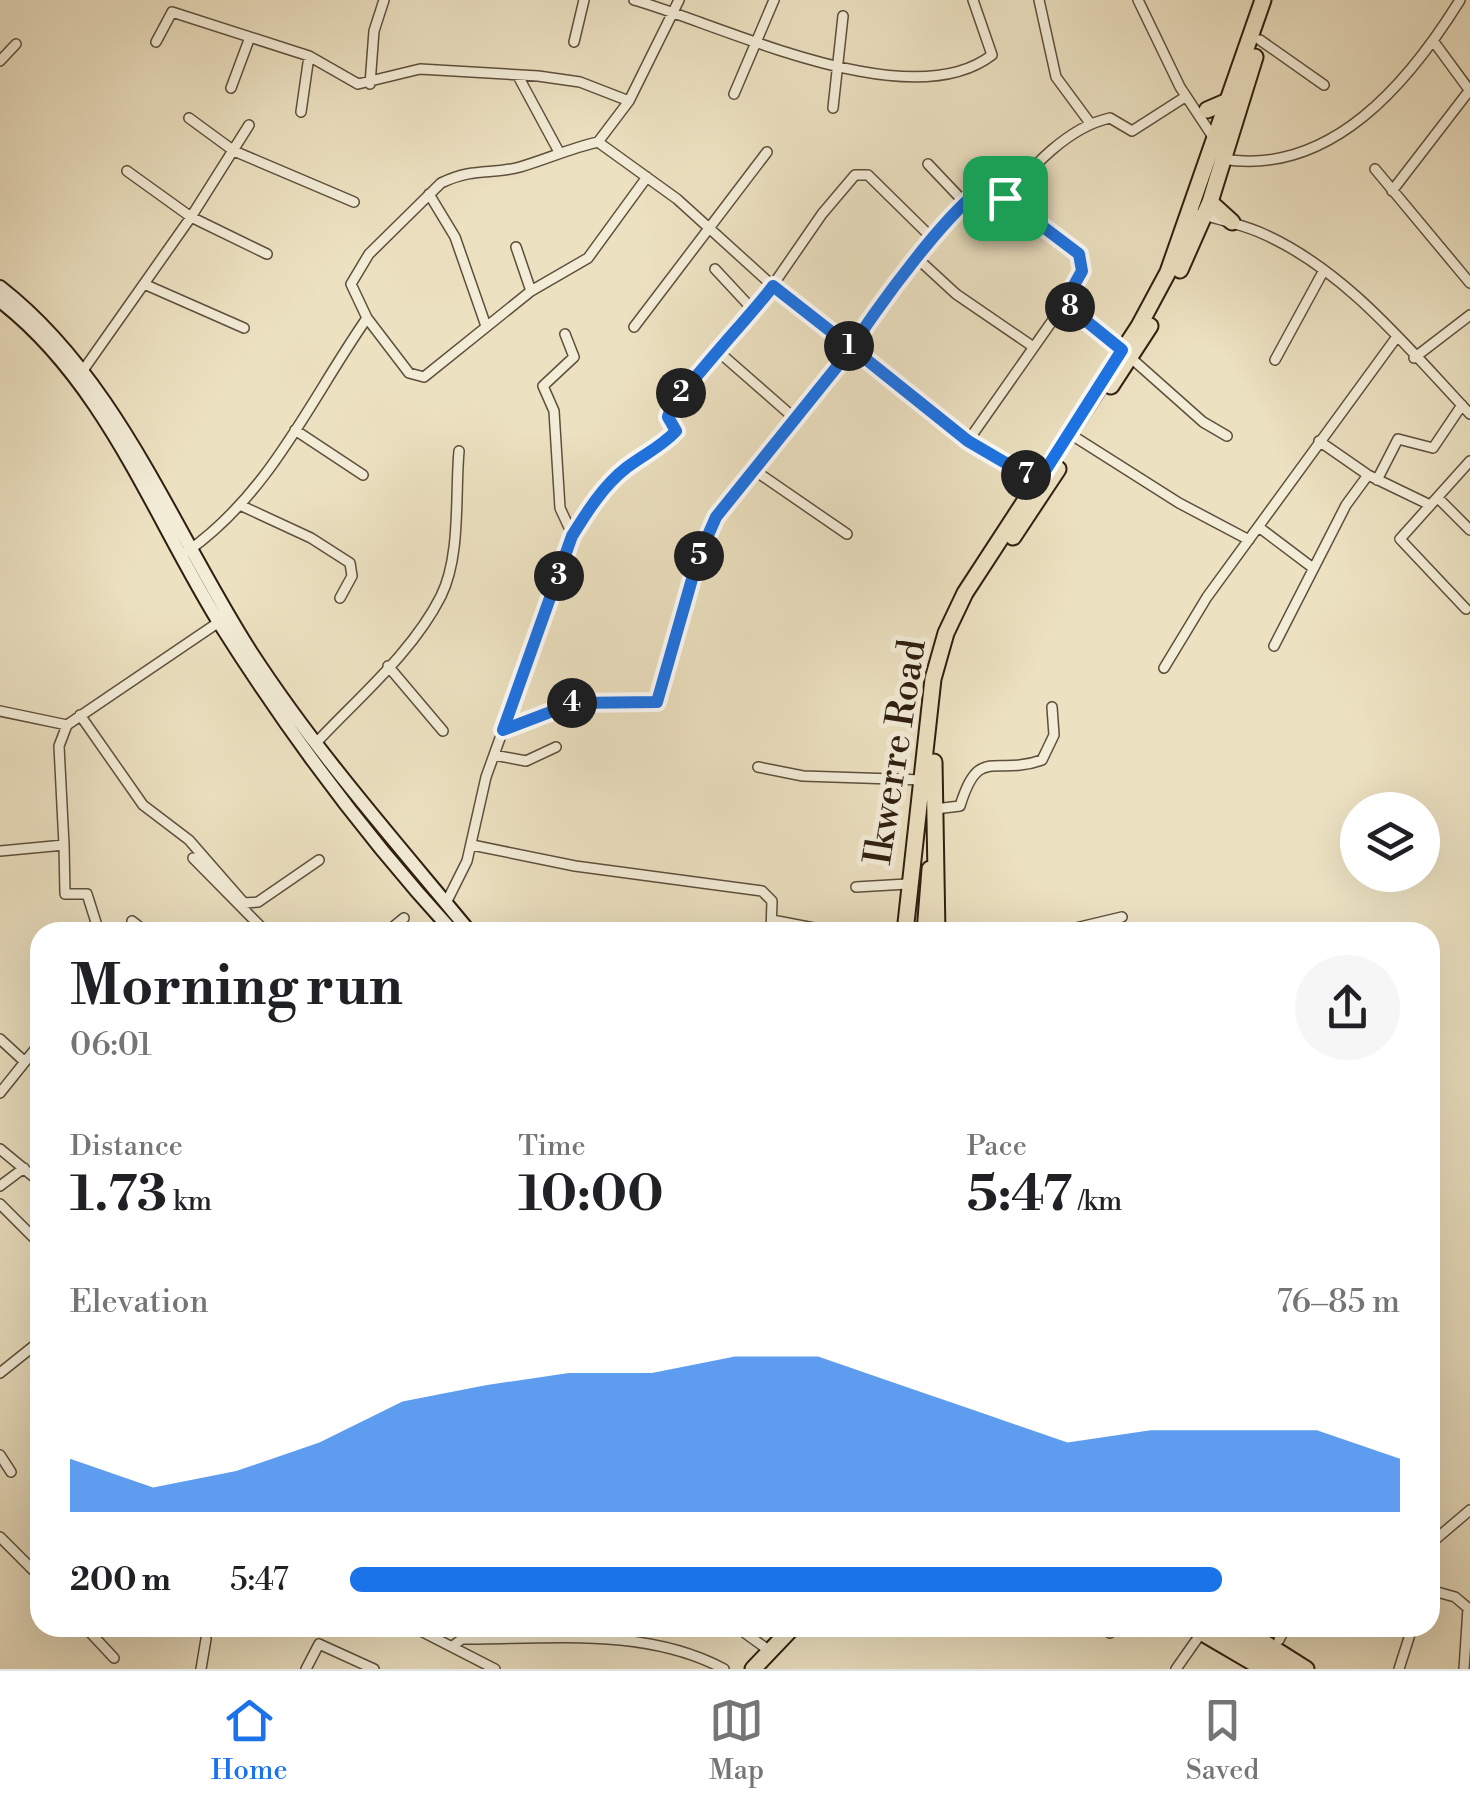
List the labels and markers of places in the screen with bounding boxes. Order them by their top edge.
pin [963,156,1048,241]
pin: 8 [1045,282,1095,332]
pin: 1 [824,321,874,371]
pin: 2 [656,368,706,418]
pin: 7 [1001,450,1051,500]
pin: 5 [674,531,724,581]
pin: 3 [534,551,584,601]
pin: 4 [547,678,597,728]

